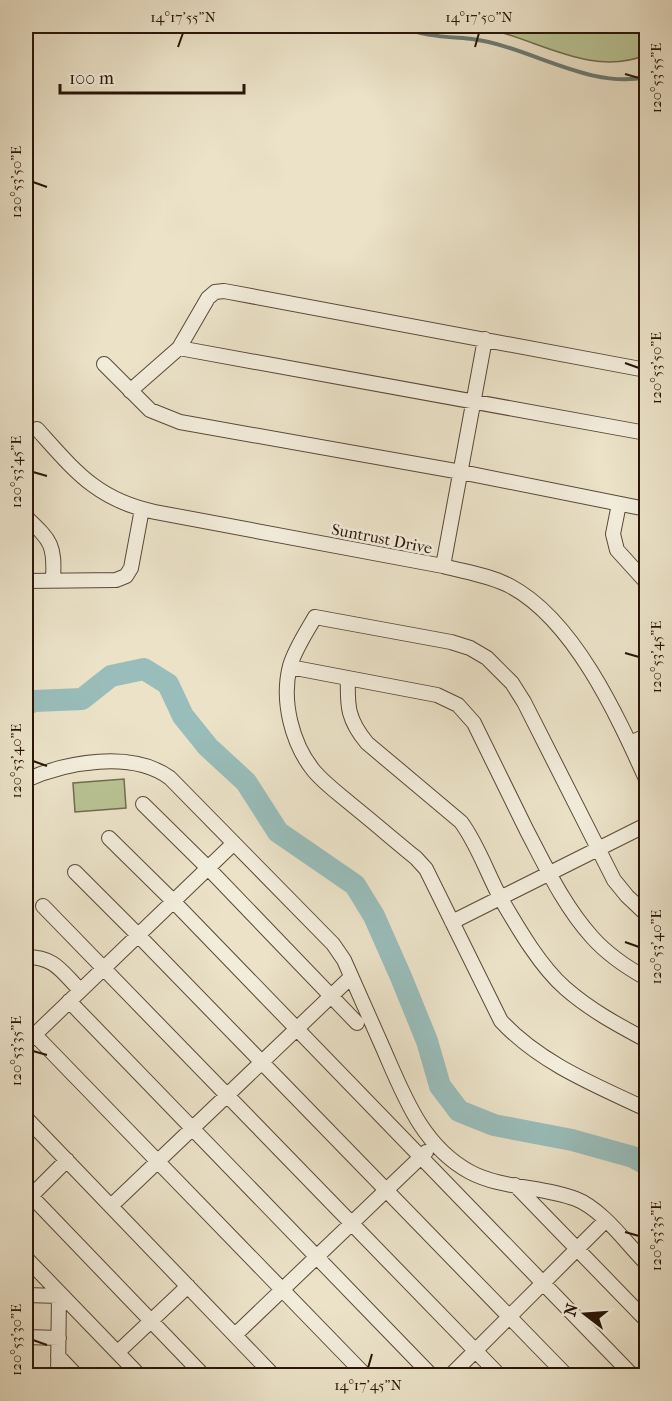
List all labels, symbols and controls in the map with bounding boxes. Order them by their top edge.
text: 14°17'55"N [150,8,216,26]
text: 14°17'50"N [445,8,513,26]
text: 120°53'55"E [647,43,665,113]
scale bar [60,57,244,95]
text: 100 m [69,68,114,89]
text: 120°53'50"E [7,146,25,218]
text: 120°53'50"E [647,332,665,404]
text: 120°53'45"E [7,436,25,508]
street label: Suntrust Drive [330,519,434,558]
text: 120°53'45"E [647,621,665,693]
text: 120°53'40"E [7,724,25,798]
text: 120°53'40"E [647,910,665,984]
text: 120°53'35"E [7,1016,25,1086]
text: 120°53'35"E [647,1201,665,1271]
north arrow [555,1284,615,1344]
text: N [560,1300,582,1318]
text: 120°53'30"E [7,1304,25,1376]
text: 14°17'45"N [334,1376,402,1394]

